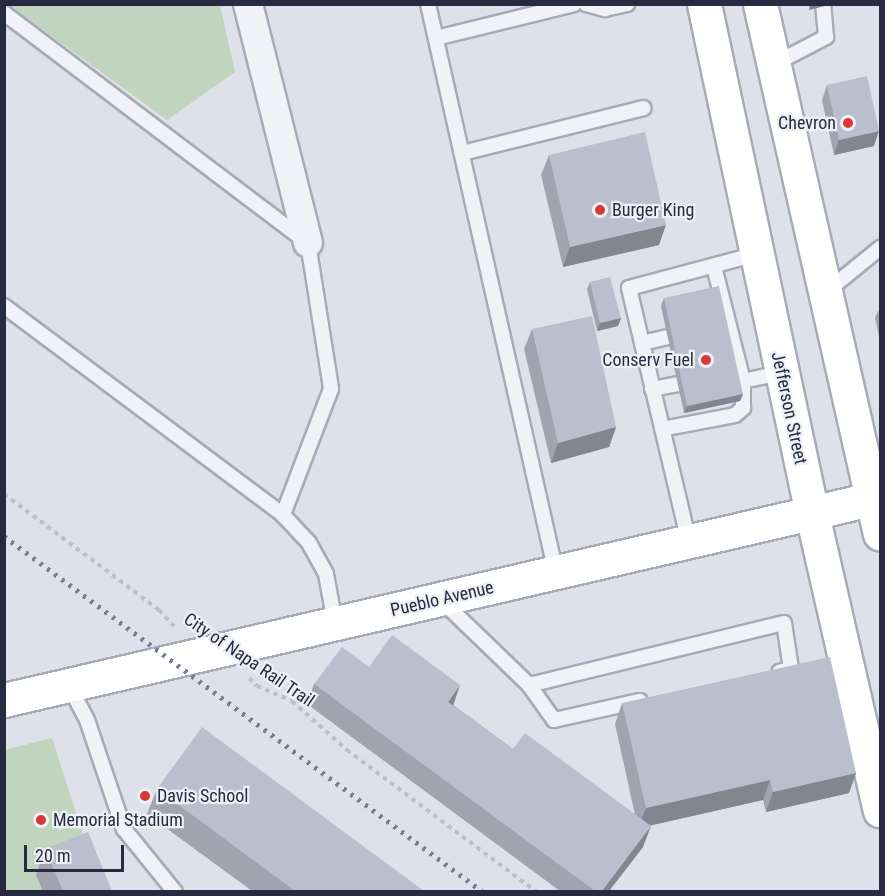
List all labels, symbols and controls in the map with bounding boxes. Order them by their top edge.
place label: Chevron [778,112,836,134]
marker: Chevron [841,116,855,130]
place label: Burger King [612,199,694,221]
marker: Burger King [593,203,607,217]
place label: Conserv Fuel [602,349,694,371]
street label: Jefferson Street [767,350,811,466]
marker: Conserv Fuel [699,353,713,367]
street label: Pueblo Avenue [388,577,496,621]
street label: City of Napa Rail Trail [180,608,318,712]
place label: Davis School [157,785,248,807]
marker: Davis School [138,789,152,803]
place label: Memorial Stadium [53,809,183,831]
marker: Memorial Stadium [34,813,48,827]
scale bar [27,833,128,871]
text: 20 m [35,845,70,866]

